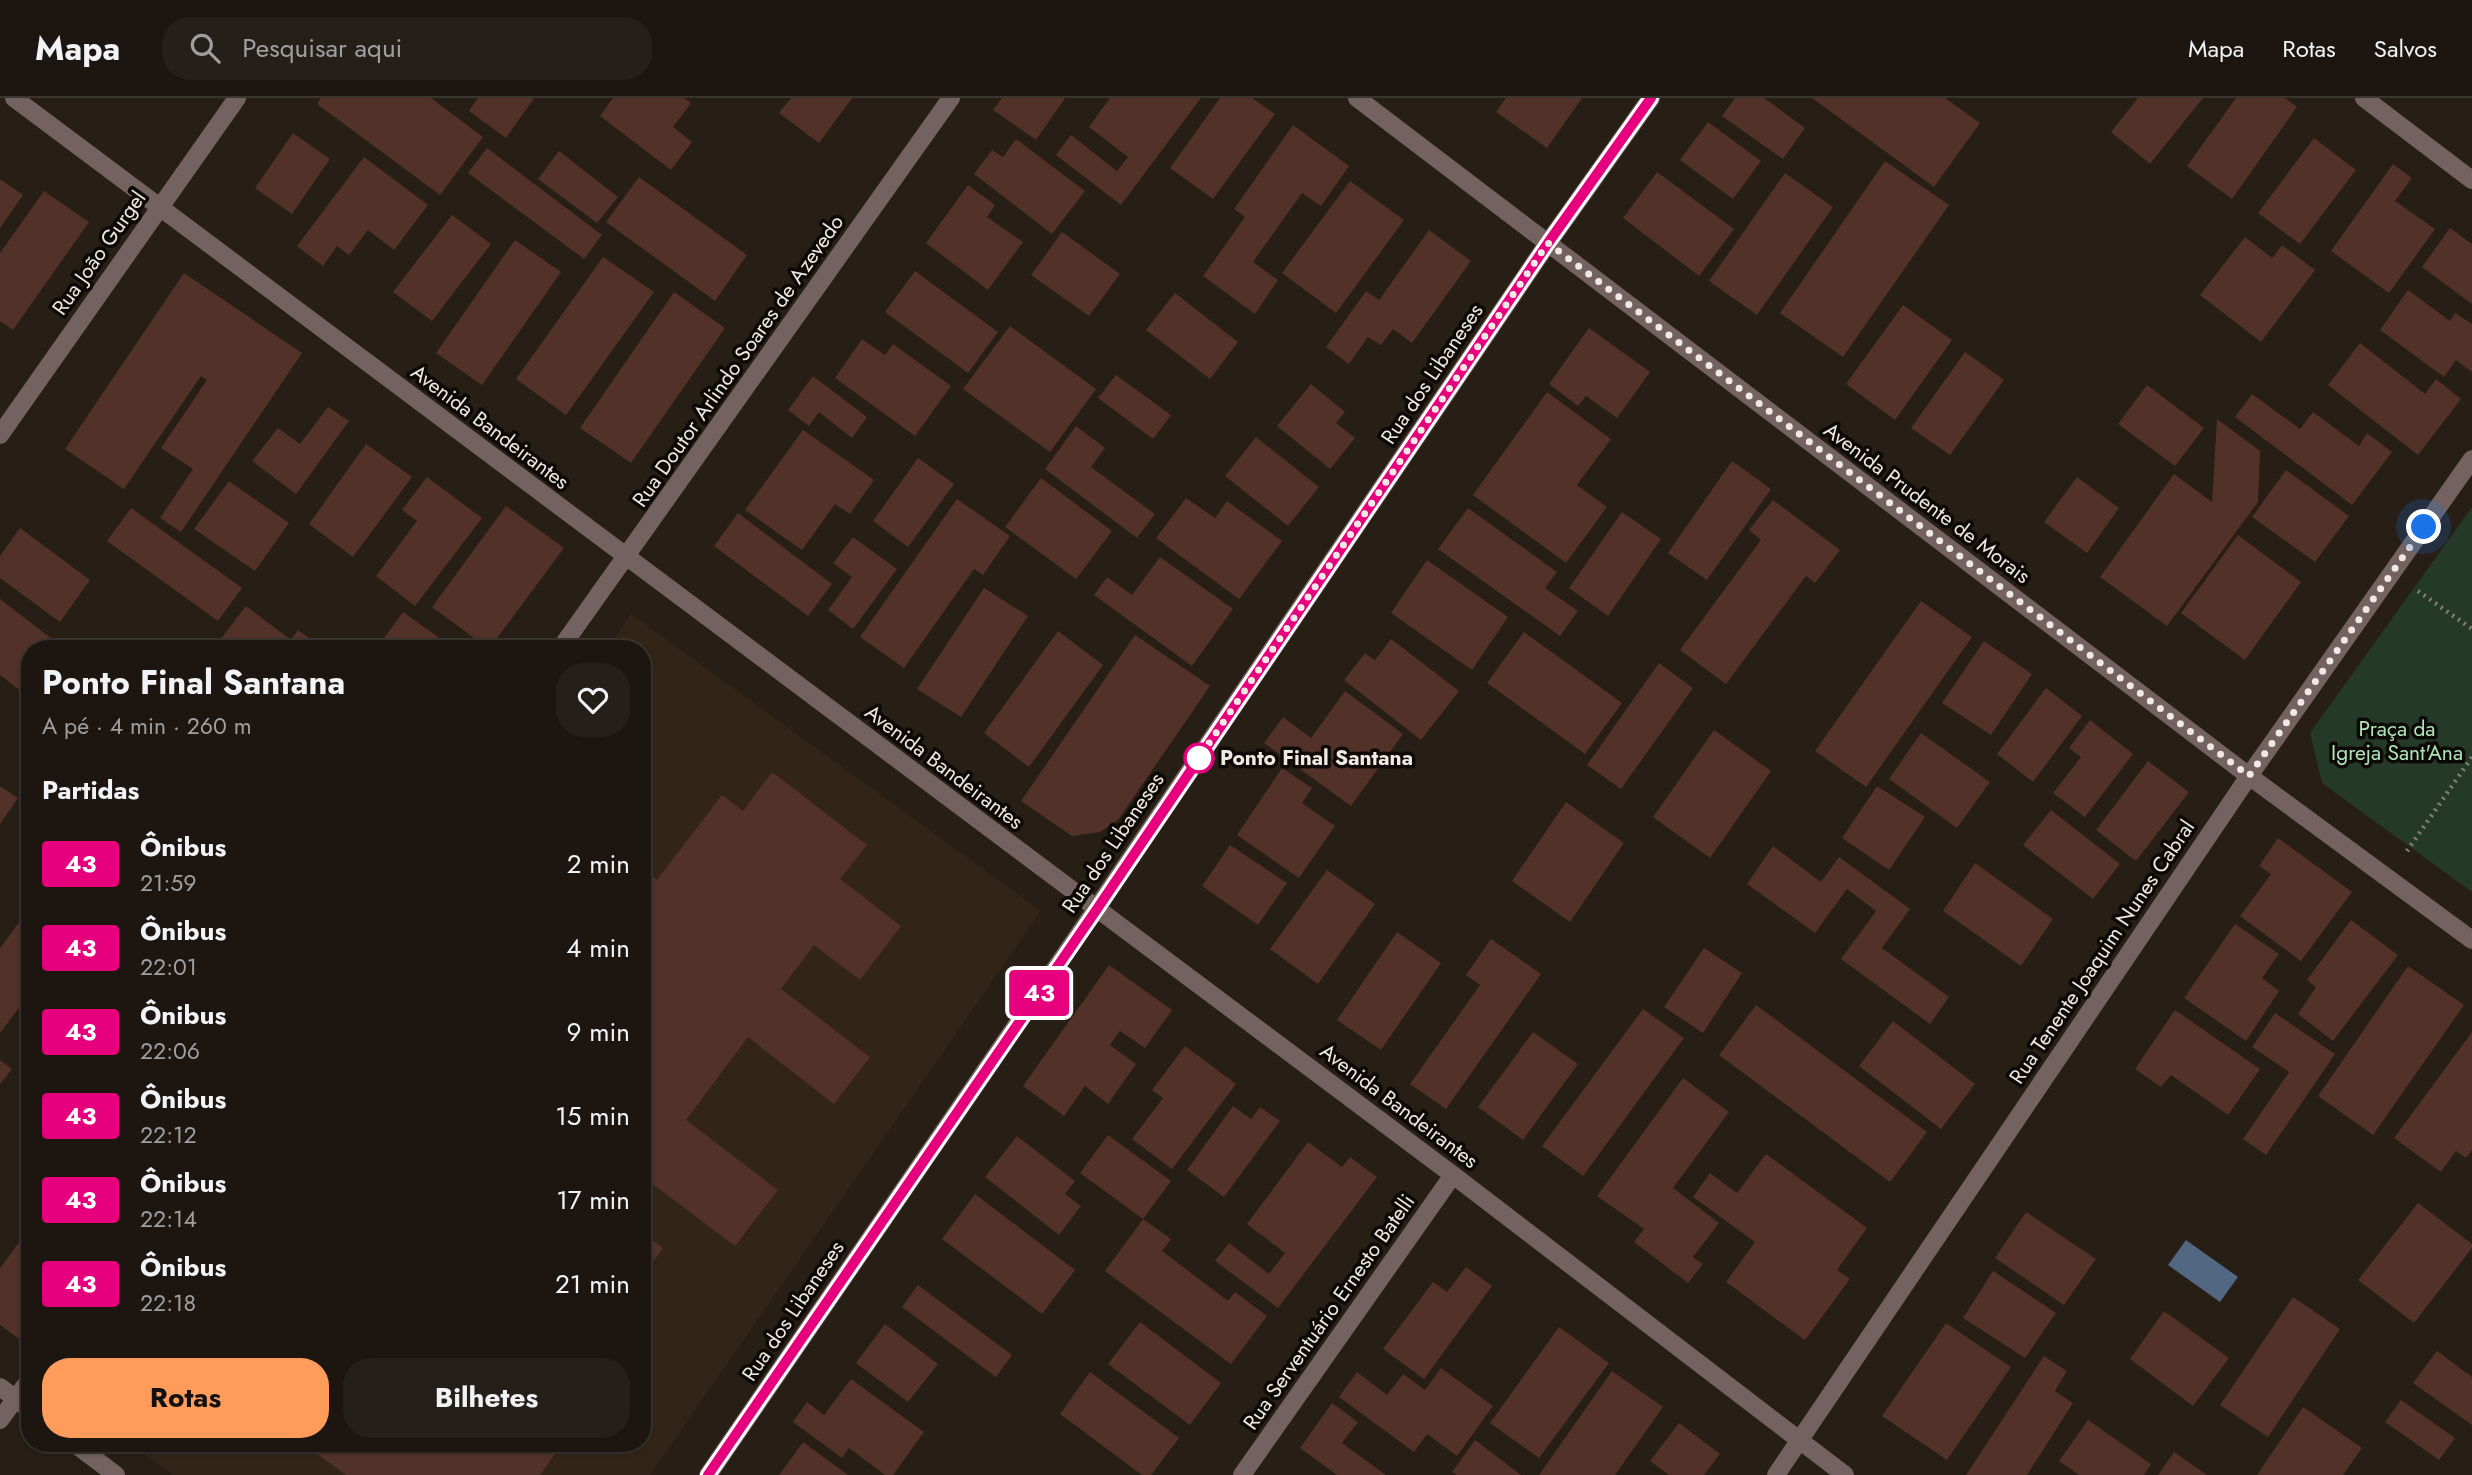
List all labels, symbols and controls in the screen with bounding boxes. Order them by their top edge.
search box [162,17,652,80]
text: Mapa [35,25,120,72]
icon: search [186,29,224,67]
text: Pesquisar aqui [242,29,402,67]
text: Mapa [2188,31,2244,66]
text: Rotas [2282,31,2336,66]
text: Salvos [2374,31,2437,66]
street label: Rua João Gurgel [45,185,153,321]
street label: Rua Doutor Arlindo Soares de Azevedo [625,209,851,513]
street label: Rua dos Libaneses [1374,298,1490,450]
street label: Avenida Bandeirantes [405,358,575,496]
street label: Avenida Prudente de Morais [1818,415,2036,591]
your location [2406,509,2441,544]
text: Ponto Final Santana [42,659,345,706]
button: heart [556,663,630,737]
street label: Avenida Bandeirantes [859,698,1029,836]
text: A pé · 4 min · 260 m [42,709,252,743]
park label: Praça da Igreja Sant'Ana [2331,714,2463,768]
marker: Ponto Final Santana [1184,743,1214,773]
place label: Ponto Final Santana [1220,743,1413,773]
street label: Rua dos Libaneses [1055,767,1171,919]
text: Partidas [42,771,139,809]
street label: Rua Tenente Joaquim Nunes Cabral [2002,814,2202,1090]
text: Ônibus [140,828,226,866]
text: 2 min [567,845,630,883]
text: 43 [65,846,96,881]
text: 21:59 [140,866,197,900]
text: Ônibus [140,912,226,950]
text: 4 min [566,929,630,967]
text: 43 [65,930,96,965]
text: 22:01 [140,950,197,984]
line badge: 43 [1007,970,1070,1016]
text: 43 [1023,975,1055,1010]
text: Ônibus [140,996,226,1034]
text: 9 min [567,1013,630,1051]
text: 43 [65,1014,96,1049]
text: 22:06 [140,1034,200,1068]
street label: Avenida Bandeirantes [1314,1037,1484,1175]
text: Ônibus [140,1080,226,1118]
text: 15 min [555,1097,630,1135]
text: 43 [65,1098,96,1133]
text: 22:12 [140,1118,197,1152]
text: Ônibus [140,1164,226,1202]
text: 17 min [556,1181,630,1219]
text: 43 [65,1182,96,1217]
street label: Rua Serventuário Ernesto Batelli [1236,1188,1422,1436]
text: 22:14 [140,1202,197,1236]
street label: Rua dos Libaneses [735,1235,851,1387]
text: Ônibus [140,1248,226,1286]
text: 21 min [555,1265,630,1303]
text: 43 [65,1266,96,1301]
text: 22:18 [140,1286,196,1320]
button: Rotas [42,1358,329,1438]
button: Bilhetes [343,1358,630,1438]

